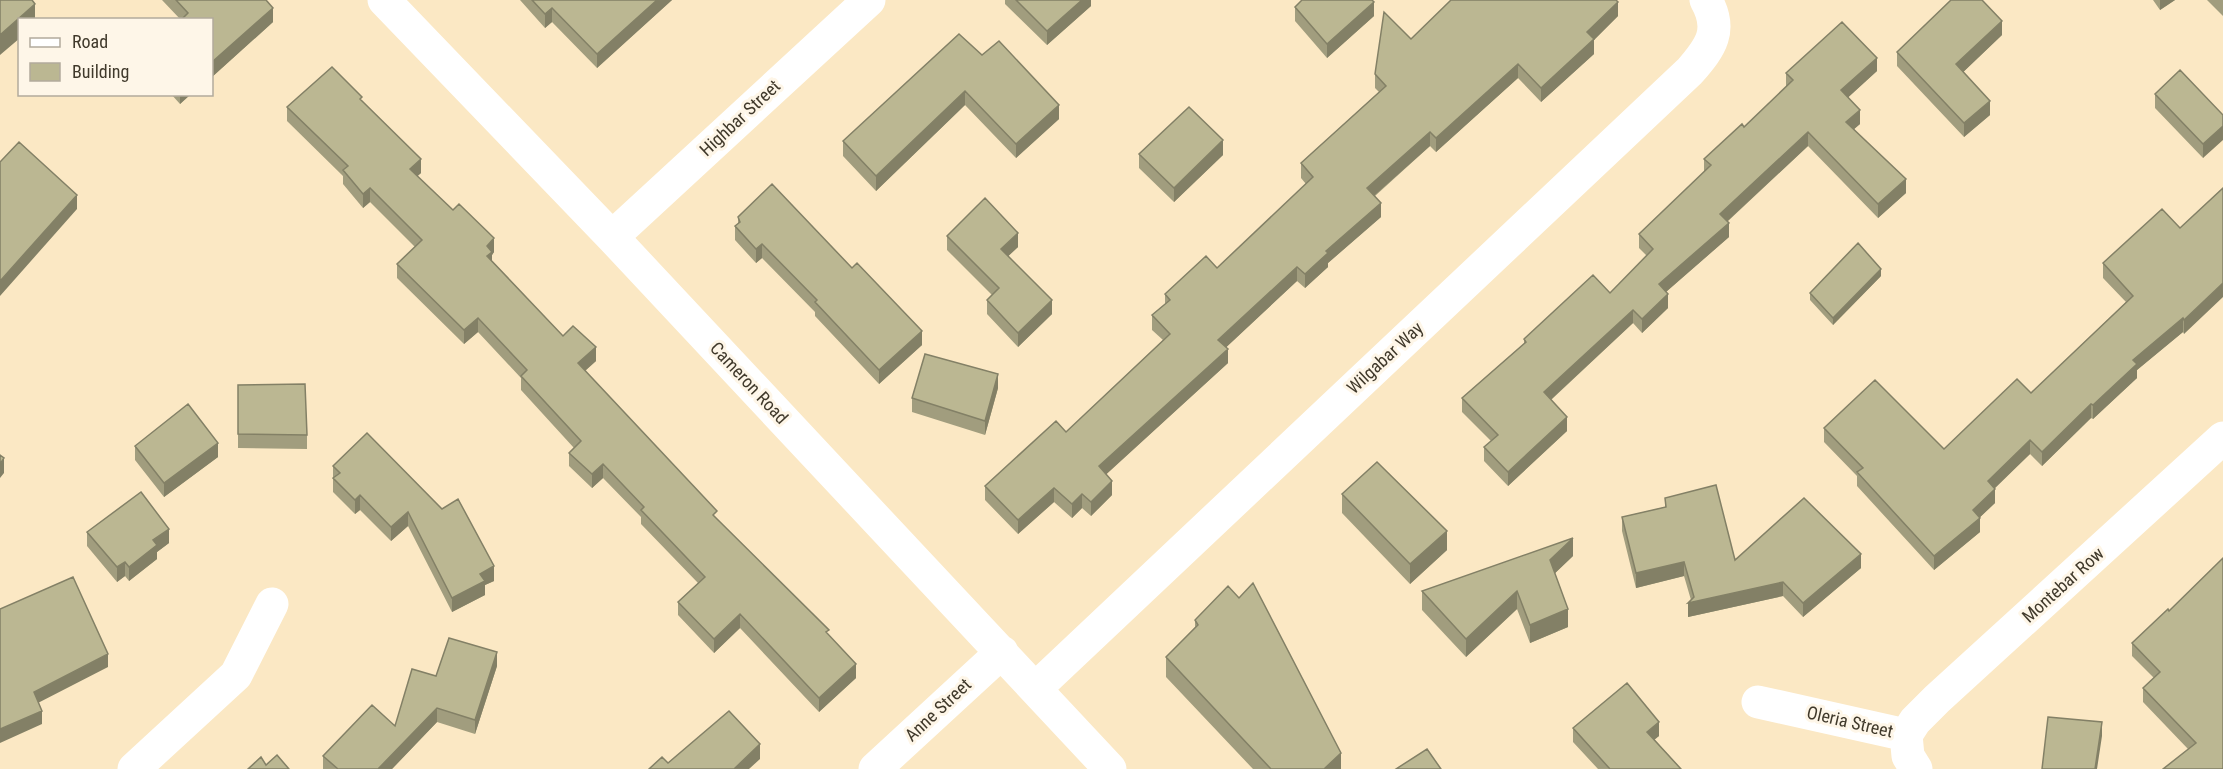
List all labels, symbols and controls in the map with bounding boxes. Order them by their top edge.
legend [18,18,213,96]
text: Road [72,31,108,52]
text: Building [72,61,129,82]
street label: Highbar Street [695,75,784,160]
street label: Wilgabar Way [1342,317,1427,398]
street label: Cameron Road [706,337,793,428]
street label: Montebar Row [2018,542,2108,627]
street label: Anne Street [900,674,975,745]
street label: Oleria Street [1805,701,1895,742]

